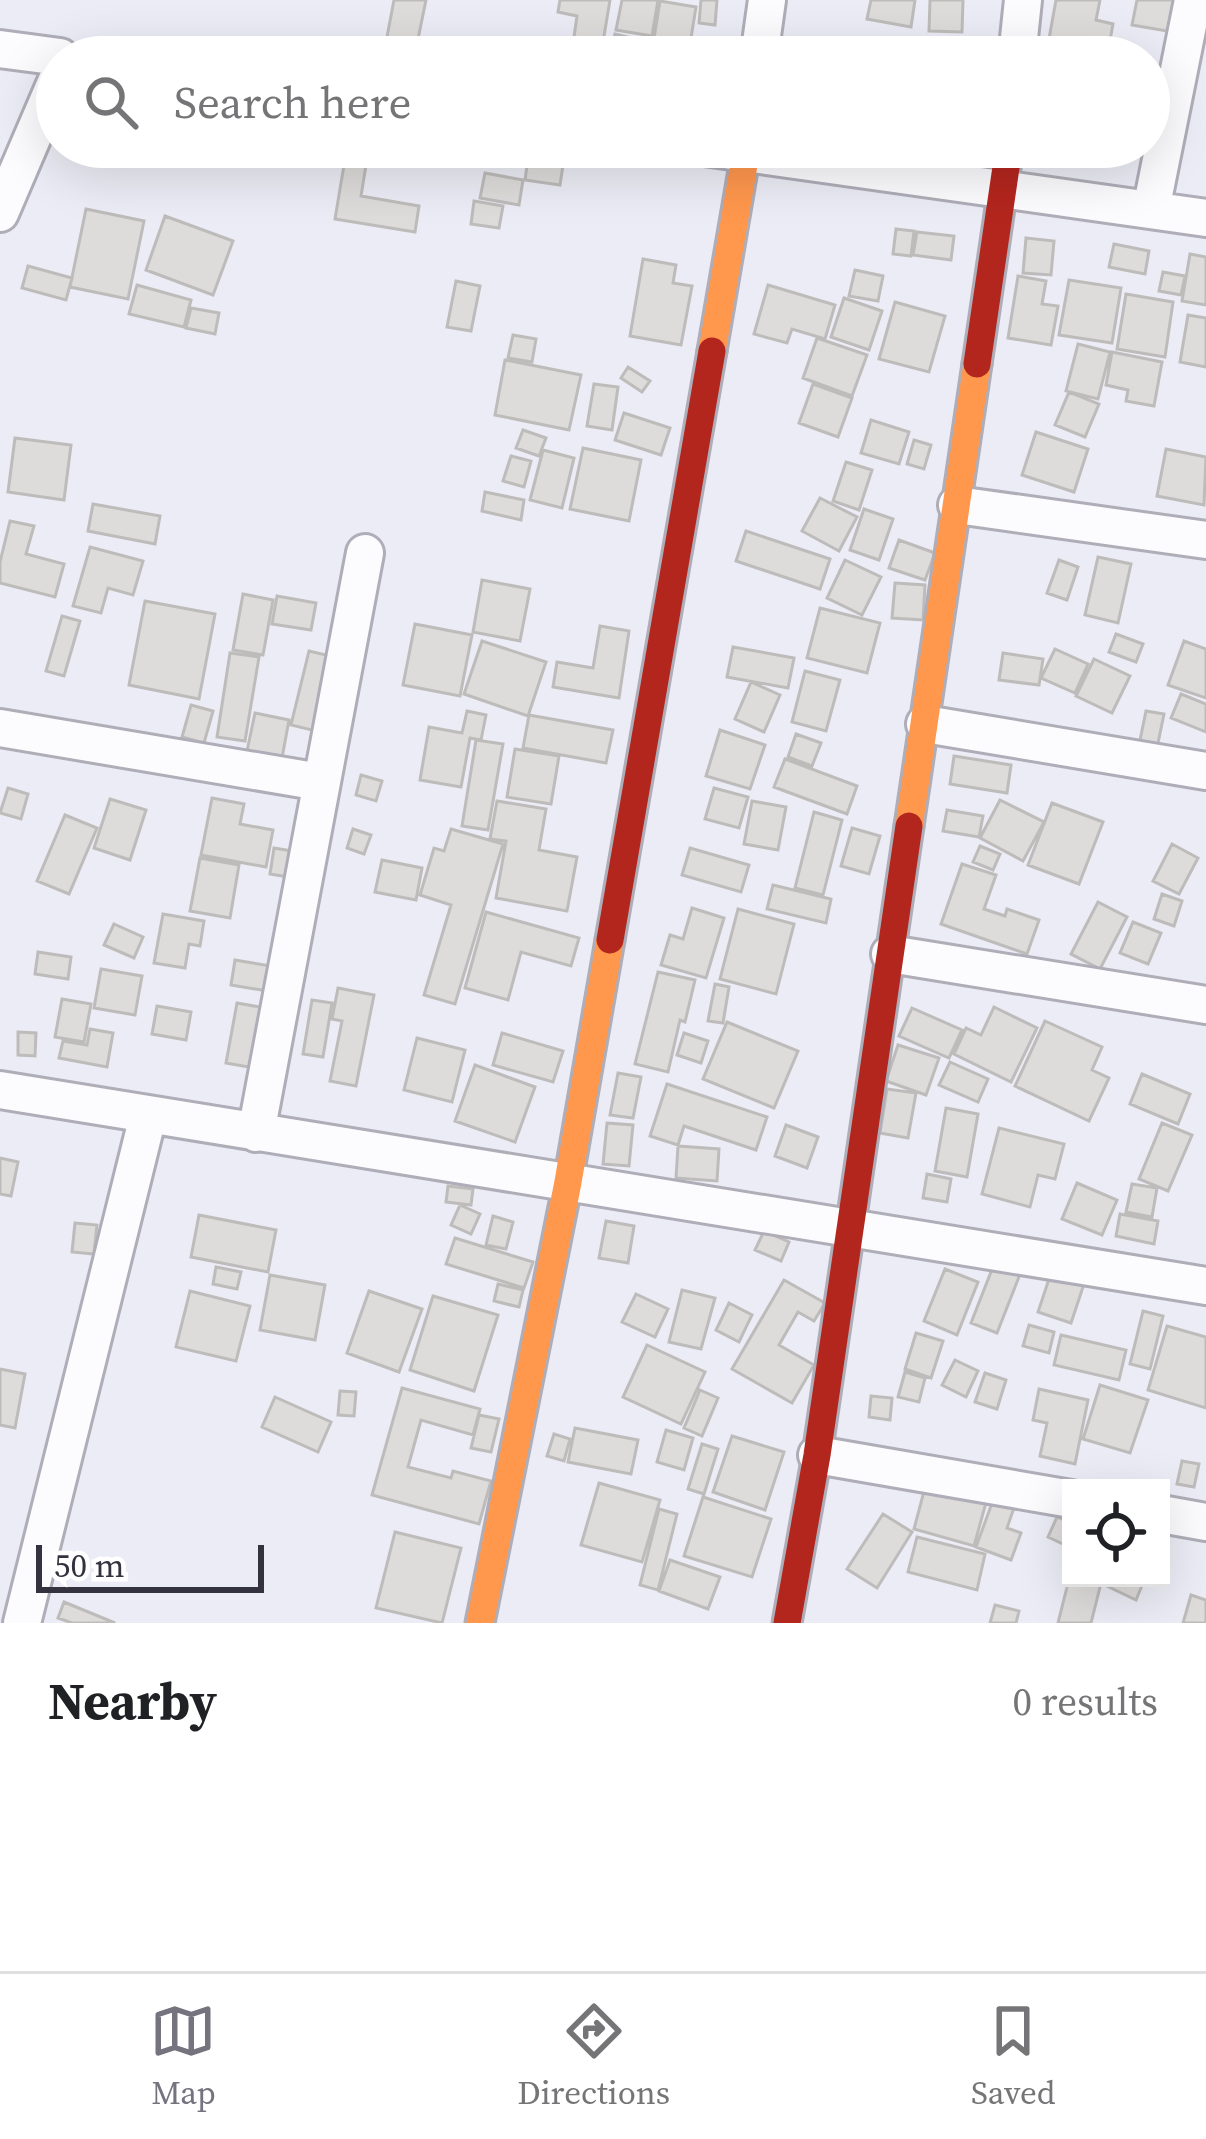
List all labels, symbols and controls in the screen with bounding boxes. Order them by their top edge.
search box [36,36,1170,168]
icon: search [78,69,144,135]
text: Search here [174,71,411,133]
map controls [1062,1479,1170,1587]
button: locate [1062,1479,1170,1587]
scale bar [36,1539,264,1592]
text: 50 m [54,1543,124,1588]
text: Nearby [48,1666,217,1736]
text: 0 results [1013,1675,1158,1728]
tab: Map [150,1998,216,2115]
tab: Directions [517,1998,670,2115]
tab: Saved [971,1998,1056,2115]

